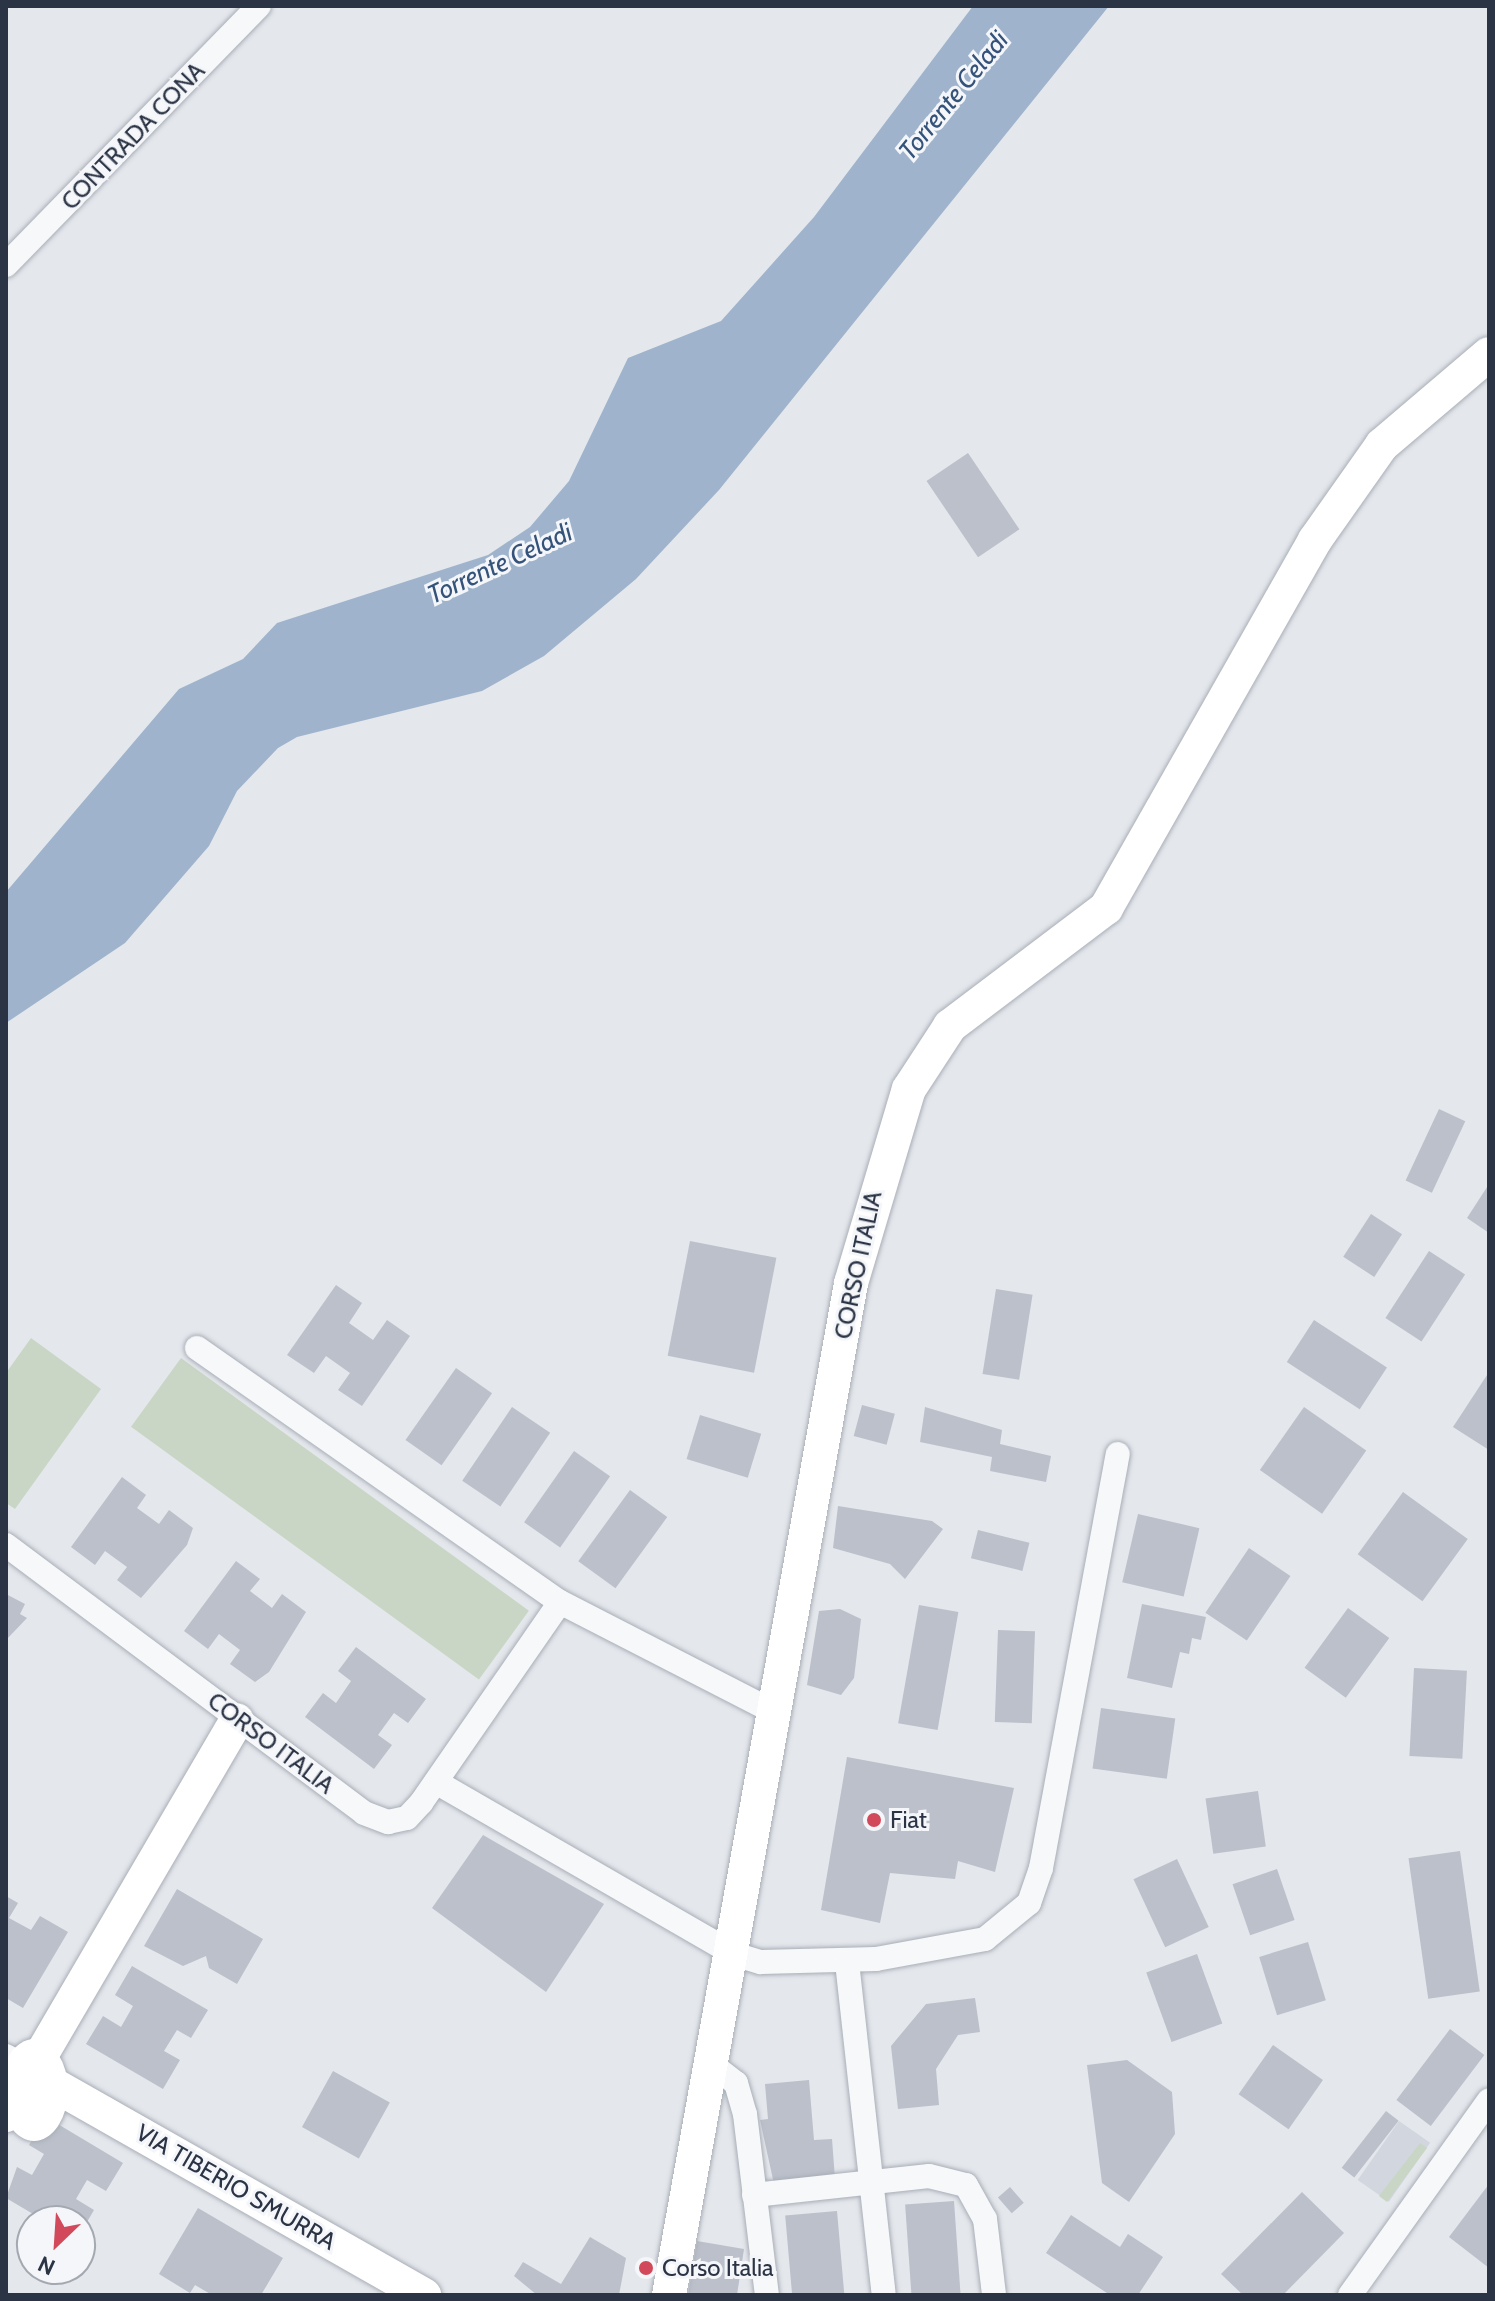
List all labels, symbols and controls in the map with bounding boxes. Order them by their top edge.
water label: Torrente Celadi [893,25,1015,167]
street label: CONTRADA CONA [55,56,211,216]
water label: Torrente Celadi [423,517,577,611]
street label: CORSO ITALIA [828,1188,888,1342]
street label: CORSO ITALIA [202,1686,340,1800]
place label: Fiat [890,1806,927,1834]
marker: Fiat [865,1811,883,1829]
street label: VIA TIBERIO SMURRA [131,2118,341,2256]
north arrow [16,2205,96,2285]
text: N [34,2250,59,2281]
place label: Corso Italia [662,2254,774,2282]
marker: Corso Italia [637,2259,655,2277]

